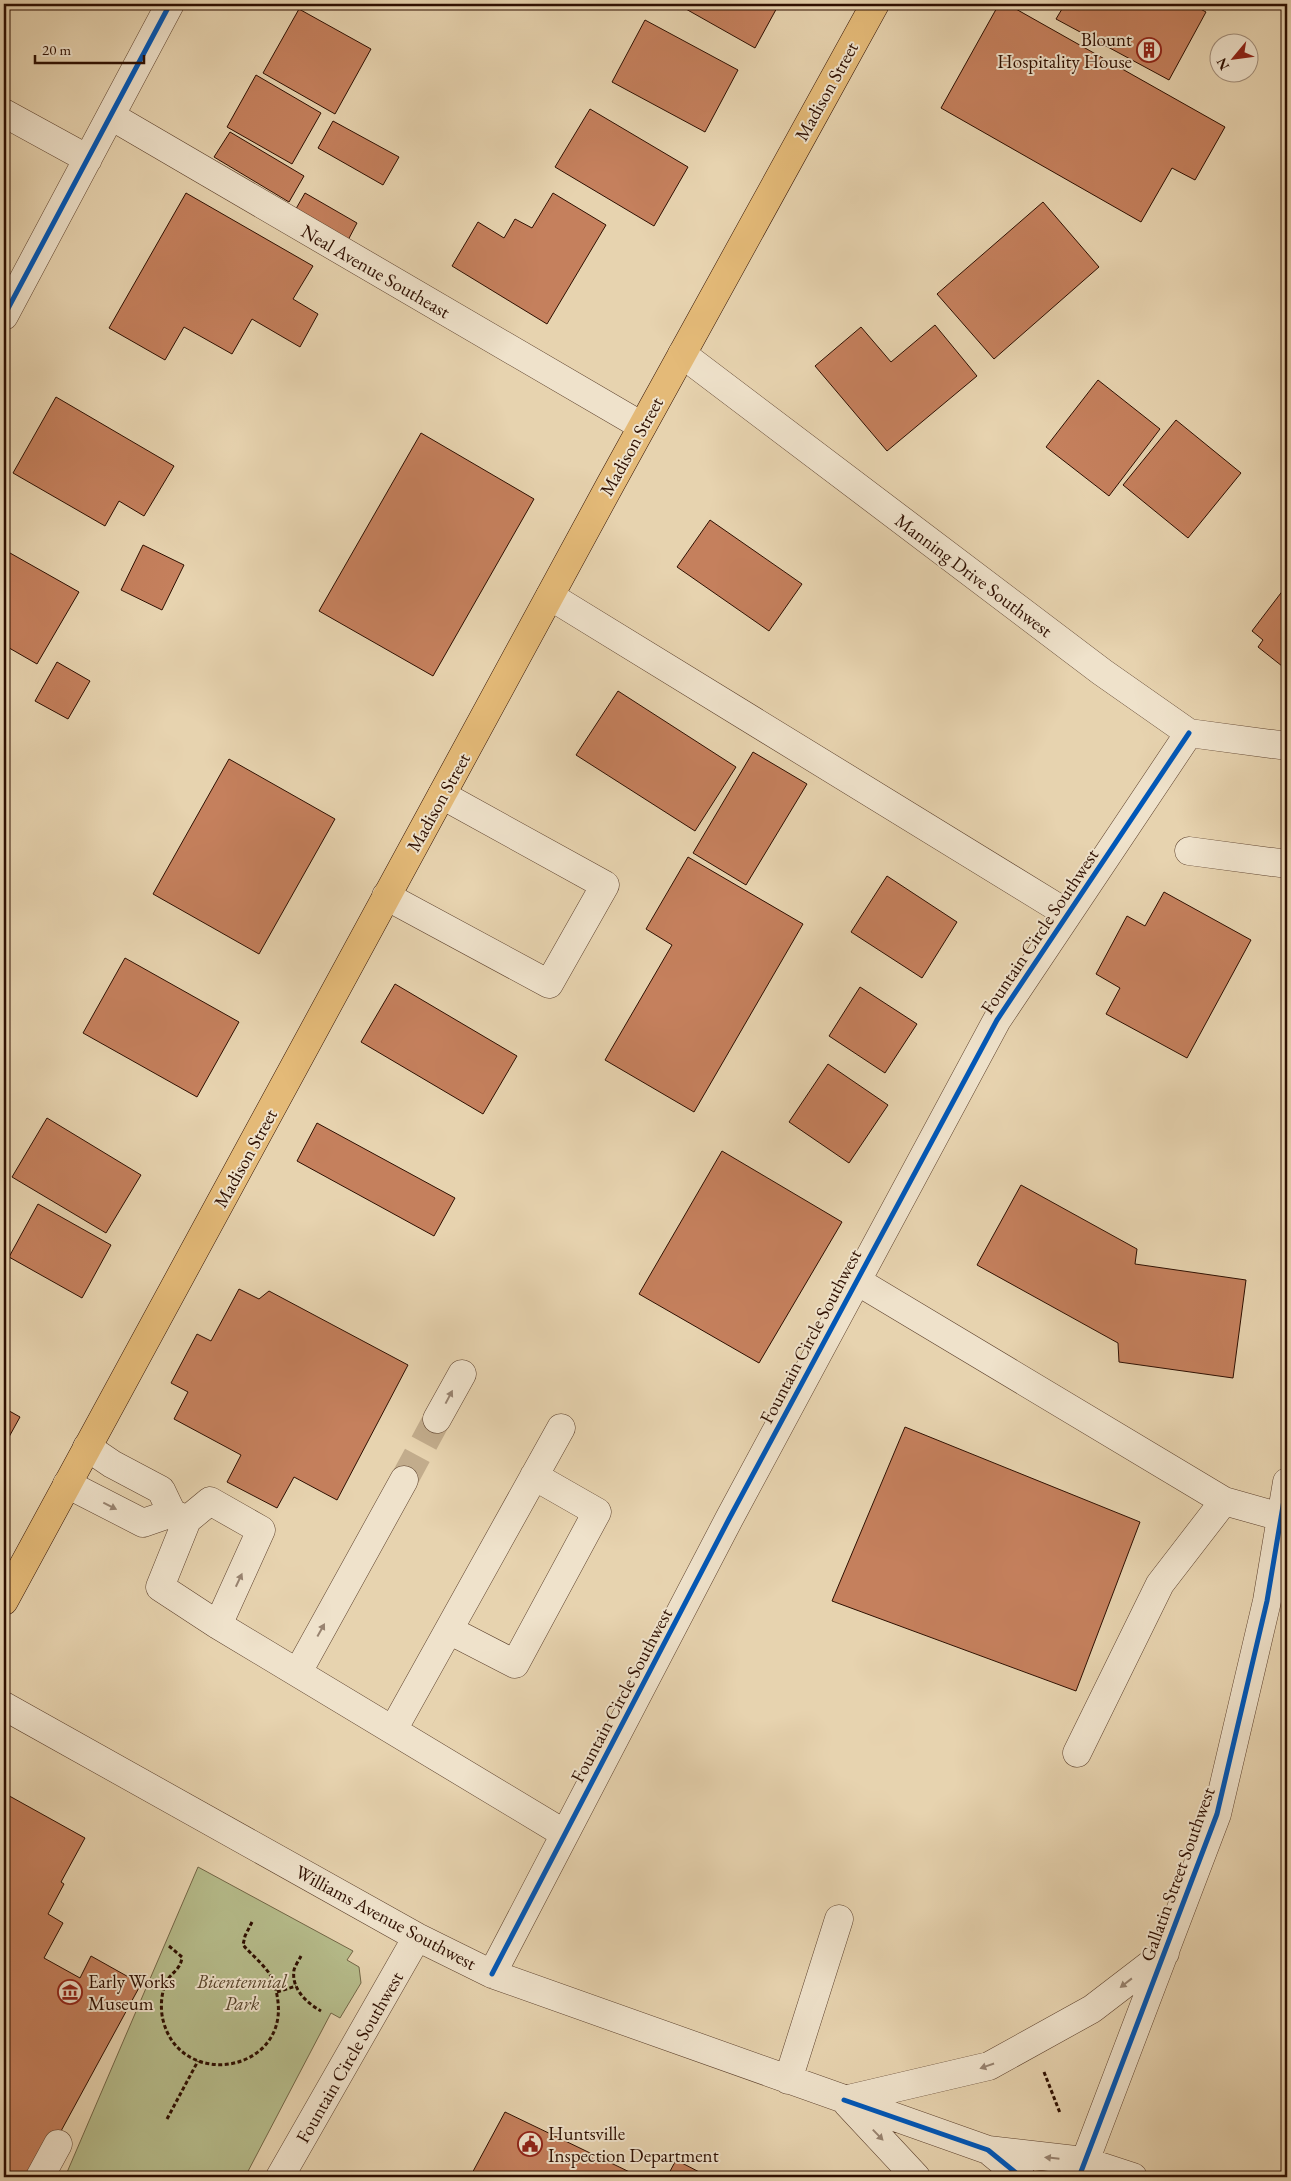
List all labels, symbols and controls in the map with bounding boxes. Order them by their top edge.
place label: Blount Hospitality House [997,27,1132,74]
scale bar [35,32,144,64]
north arrow [1208,32,1258,82]
street label: Madison Street [789,37,864,145]
building icon: Blount Hospitality House [1136,37,1162,63]
text: 20 m [42,40,71,59]
text: N [1212,54,1233,74]
street label: Neal Avenue Southeast [297,219,455,324]
street label: Madison Street [594,392,669,500]
street label: Manning Drive Southwest [890,508,1058,643]
street label: Madison Street [401,748,476,856]
street label: Fountain Circle Southwest [975,844,1104,1019]
street label: Madison Street [208,1104,283,1212]
street label: Fountain Circle Southwest [754,1245,867,1428]
one-way arrow [445,1390,454,1403]
one-way arrow [103,1502,117,1510]
one-way arrow [235,1573,243,1587]
street label: Fountain Circle Southwest [565,1604,678,1787]
one-way arrow [317,1622,325,1637]
street label: Gallatin Street Southwest [1134,1784,1221,1965]
street label: Williams Avenue Southwest [291,1859,481,1976]
street label: Fountain Circle Southwest [290,1967,409,2148]
place label: Early Works Museum [88,1969,175,2016]
park label: Bicentennial Park [196,1969,287,2016]
one-way arrow [1120,1978,1133,1989]
museum icon: Early Works Museum [57,1979,83,2005]
one-way arrow [979,2062,994,2070]
place label: Huntsville Inspection Department [548,2121,719,2168]
one-way arrow [872,2129,884,2141]
public building icon: Huntsville Inspection Department [517,2131,543,2157]
one-way arrow [1044,2154,1060,2162]

